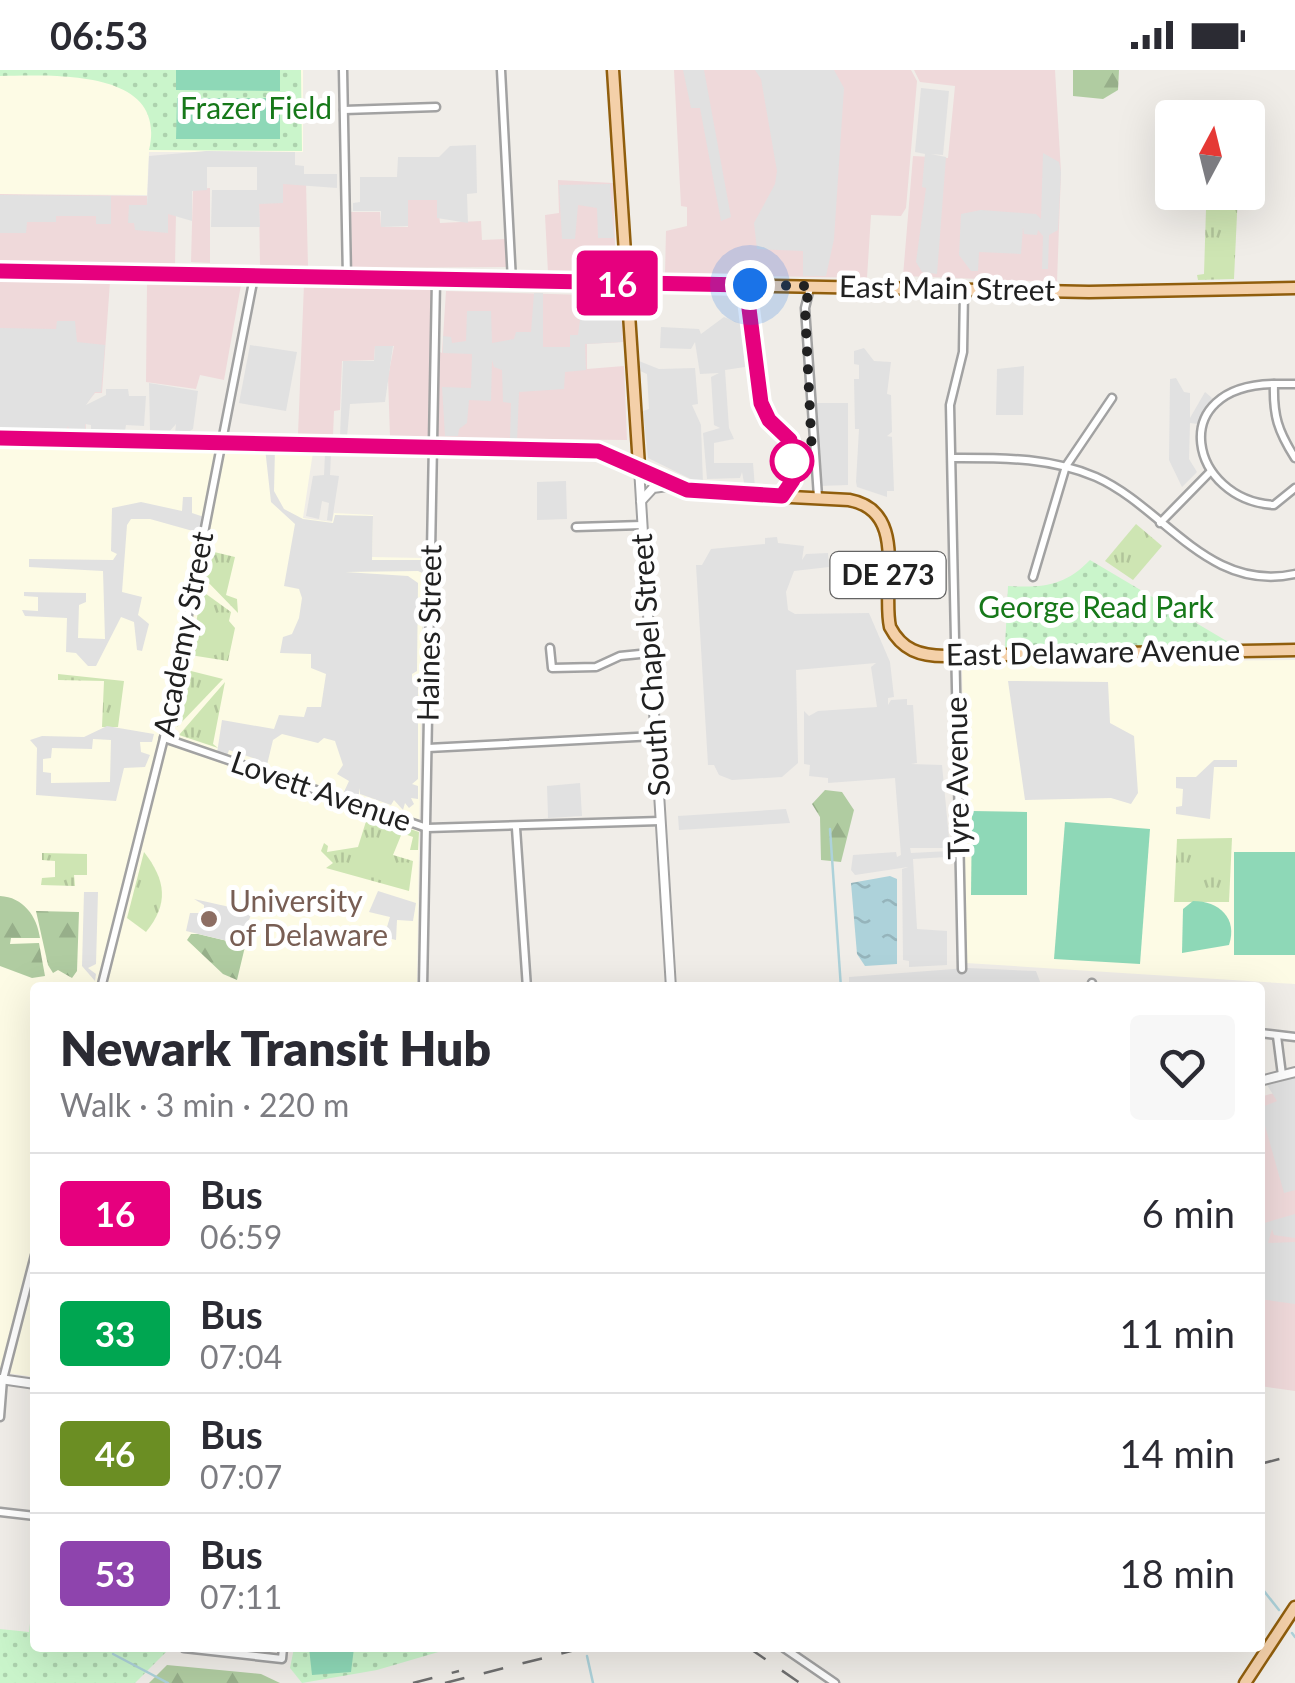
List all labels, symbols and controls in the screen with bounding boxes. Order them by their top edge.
text: 06:53 [50,12,148,58]
park label: Frazer Field [180,89,332,125]
north arrow [1155,100,1265,210]
map controls [1155,100,1265,210]
line badge: 16 [572,250,662,316]
your location [725,260,775,310]
text: 16 [597,262,637,304]
street label: East Main Street [839,267,1056,307]
unlabelled marker [771,440,813,482]
street label: Academy Street [145,528,220,739]
street label: South Chapel Street [622,532,676,798]
street label: Haines Street [408,544,448,722]
road number: DE 273 [830,552,946,598]
park label: George Read Park [978,588,1215,624]
street label: East Delaware Avenue [946,630,1240,672]
street label: Tyre Avenue [937,696,975,860]
street label: Lovett Avenue [227,742,416,838]
place label: University of Delaware [229,882,388,952]
marker: University of Delaware [198,908,220,930]
button: heart [1130,1015,1235,1120]
text: Newark Transit Hub [60,1019,491,1076]
text: Walk · 3 min · 220 m [60,1085,349,1124]
text: Bus [200,1171,263,1217]
text: 6 min [1142,1190,1235,1236]
text: 16 [95,1192,135,1234]
text: 06:59 [200,1217,282,1256]
text: Bus [200,1291,263,1337]
text: 11 min [1120,1310,1235,1356]
text: 33 [95,1312,135,1354]
text: 07:04 [200,1337,282,1376]
text: Bus [200,1411,263,1457]
text: 14 min [1120,1430,1235,1476]
text: 46 [95,1432,135,1474]
text: 07:07 [200,1457,282,1496]
text: Bus [200,1531,263,1577]
text: 18 min [1120,1550,1235,1596]
text: 53 [95,1552,135,1594]
text: 07:11 [200,1577,282,1616]

